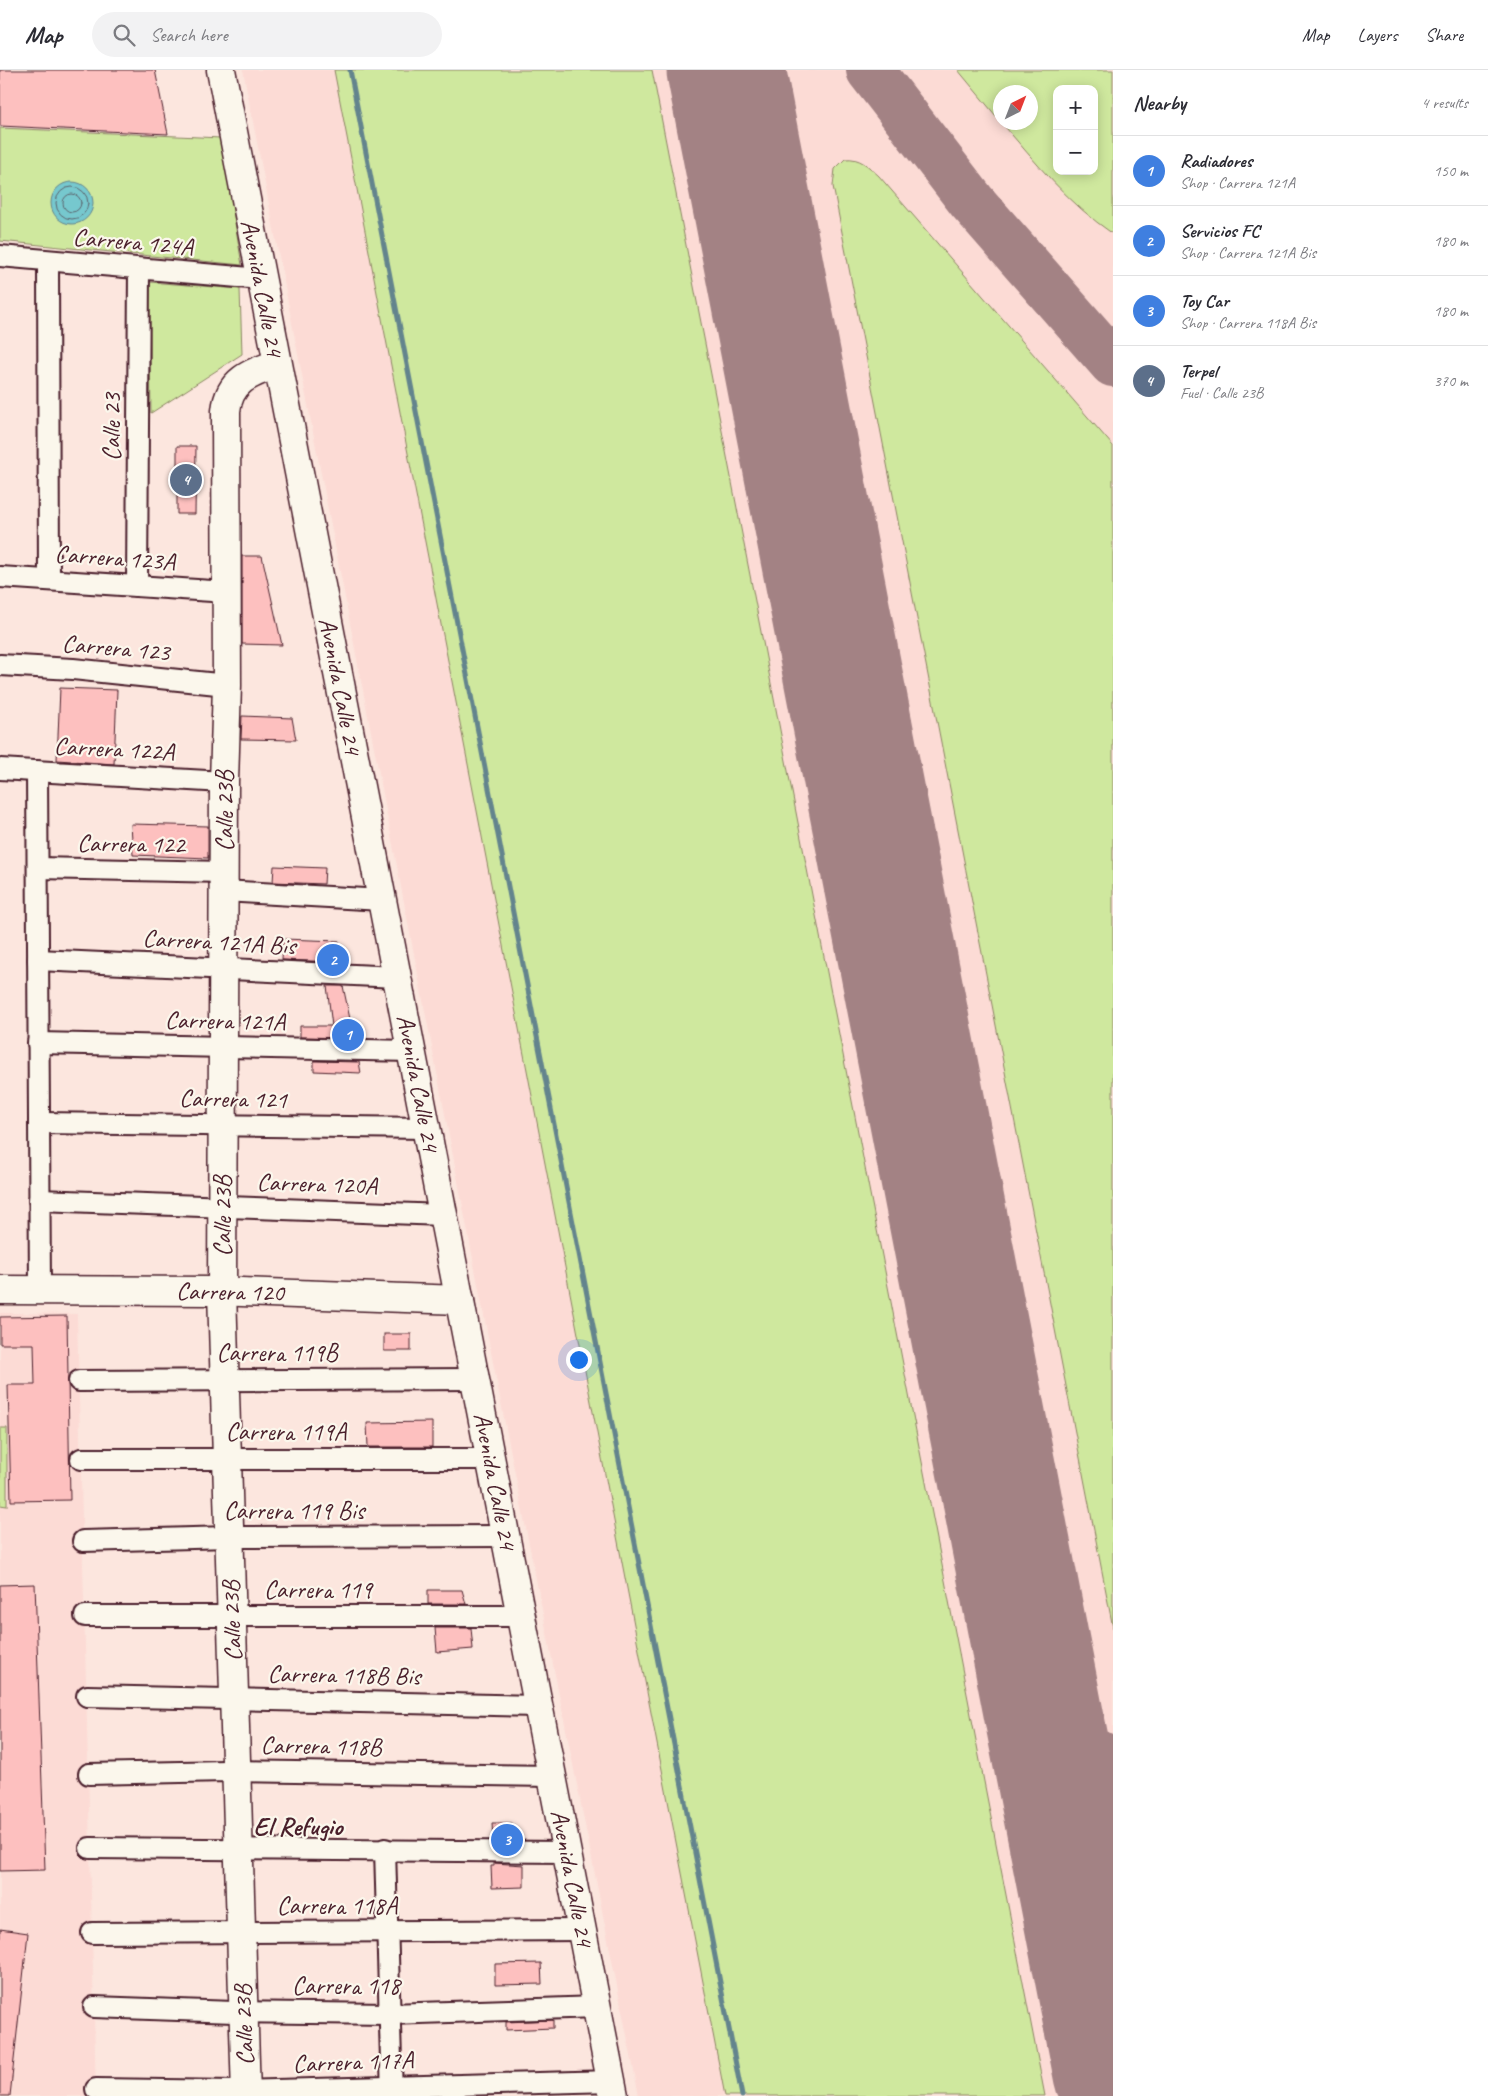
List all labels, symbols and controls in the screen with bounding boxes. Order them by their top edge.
search box [92,12,442,57]
text: Map [25,20,62,50]
icon: search [110,21,138,49]
text: Search here [150,23,228,47]
text: Map [1302,24,1330,46]
text: Layers [1358,24,1397,46]
text: Share [1425,24,1463,46]
north arrow [993,85,1038,130]
map controls [1053,85,1098,175]
button: + [1053,85,1098,130]
text: Nearby [1133,90,1186,116]
text: 4 results [1421,93,1468,113]
button: − [1053,130,1098,175]
text: Radiadores [1180,149,1252,173]
text: 1 [1145,161,1153,181]
text: 150 m [1434,161,1468,181]
text: Shop · Carrera 121A [1180,173,1295,193]
street label: Avenida Calle 24 [233,217,291,362]
text: Servicios FC [1180,219,1260,243]
street label: Carrera 124A [72,221,196,263]
text: 2 [1145,231,1153,251]
text: 180 m [1434,231,1468,251]
text: Shop · Carrera 121A Bis [1180,243,1316,263]
text: Toy Car [1180,289,1229,313]
text: 3 [1145,301,1153,321]
text: 180 m [1434,301,1468,321]
text: Shop · Carrera 118A Bis [1180,313,1316,333]
text: Terpel [1180,359,1217,383]
text: 4 [1145,371,1153,391]
text: 370 m [1434,371,1468,391]
text: Fuel · Calle 23B [1180,383,1263,403]
street label: Calle 23 [96,391,128,461]
pin: 4 [170,461,202,499]
street label: Carrera 123A [54,538,178,578]
street label: Avenida Calle 24 [311,615,369,760]
street label: Carrera 123 [61,627,173,669]
street label: Carrera 122A [53,730,176,768]
street label: Calle 23B [209,769,241,851]
street label: Carrera 122 [77,827,187,861]
street label: Carrera 121A Bis [142,922,299,962]
pin: 2 [317,941,349,979]
street label: Carrera 121A [165,1004,287,1038]
street label: Avenida Calle 24 [389,1012,447,1157]
pin: 1 [332,1016,364,1054]
street label: Carrera 121 [179,1082,289,1116]
street label: Carrera 120A [256,1166,379,1202]
street label: Calle 23B [207,1174,239,1256]
street label: Carrera 120 [176,1275,286,1309]
street label: Carrera 119B [217,1337,339,1369]
your location [566,1347,592,1373]
street label: Avenida Calle 24 [466,1410,524,1555]
street label: Carrera 119A [226,1416,348,1448]
street label: Carrera 119 Bis [224,1495,367,1527]
street label: Carrera 119 [264,1574,374,1606]
street label: Calle 23B [215,1578,249,1662]
street label: Carrera 118B Bis [267,1658,423,1692]
street label: Carrera 118B [260,1729,384,1763]
street label: Avenida Calle 24 [543,1807,601,1952]
district label: El Refugio [254,1810,344,1843]
pin: 3 [491,1821,523,1859]
street label: Carrera 118A [277,1890,399,1922]
street label: Carrera 118 [292,1970,403,2002]
street label: Calle 23B [227,1982,261,2066]
street label: Carrera 117A [292,2044,415,2080]

